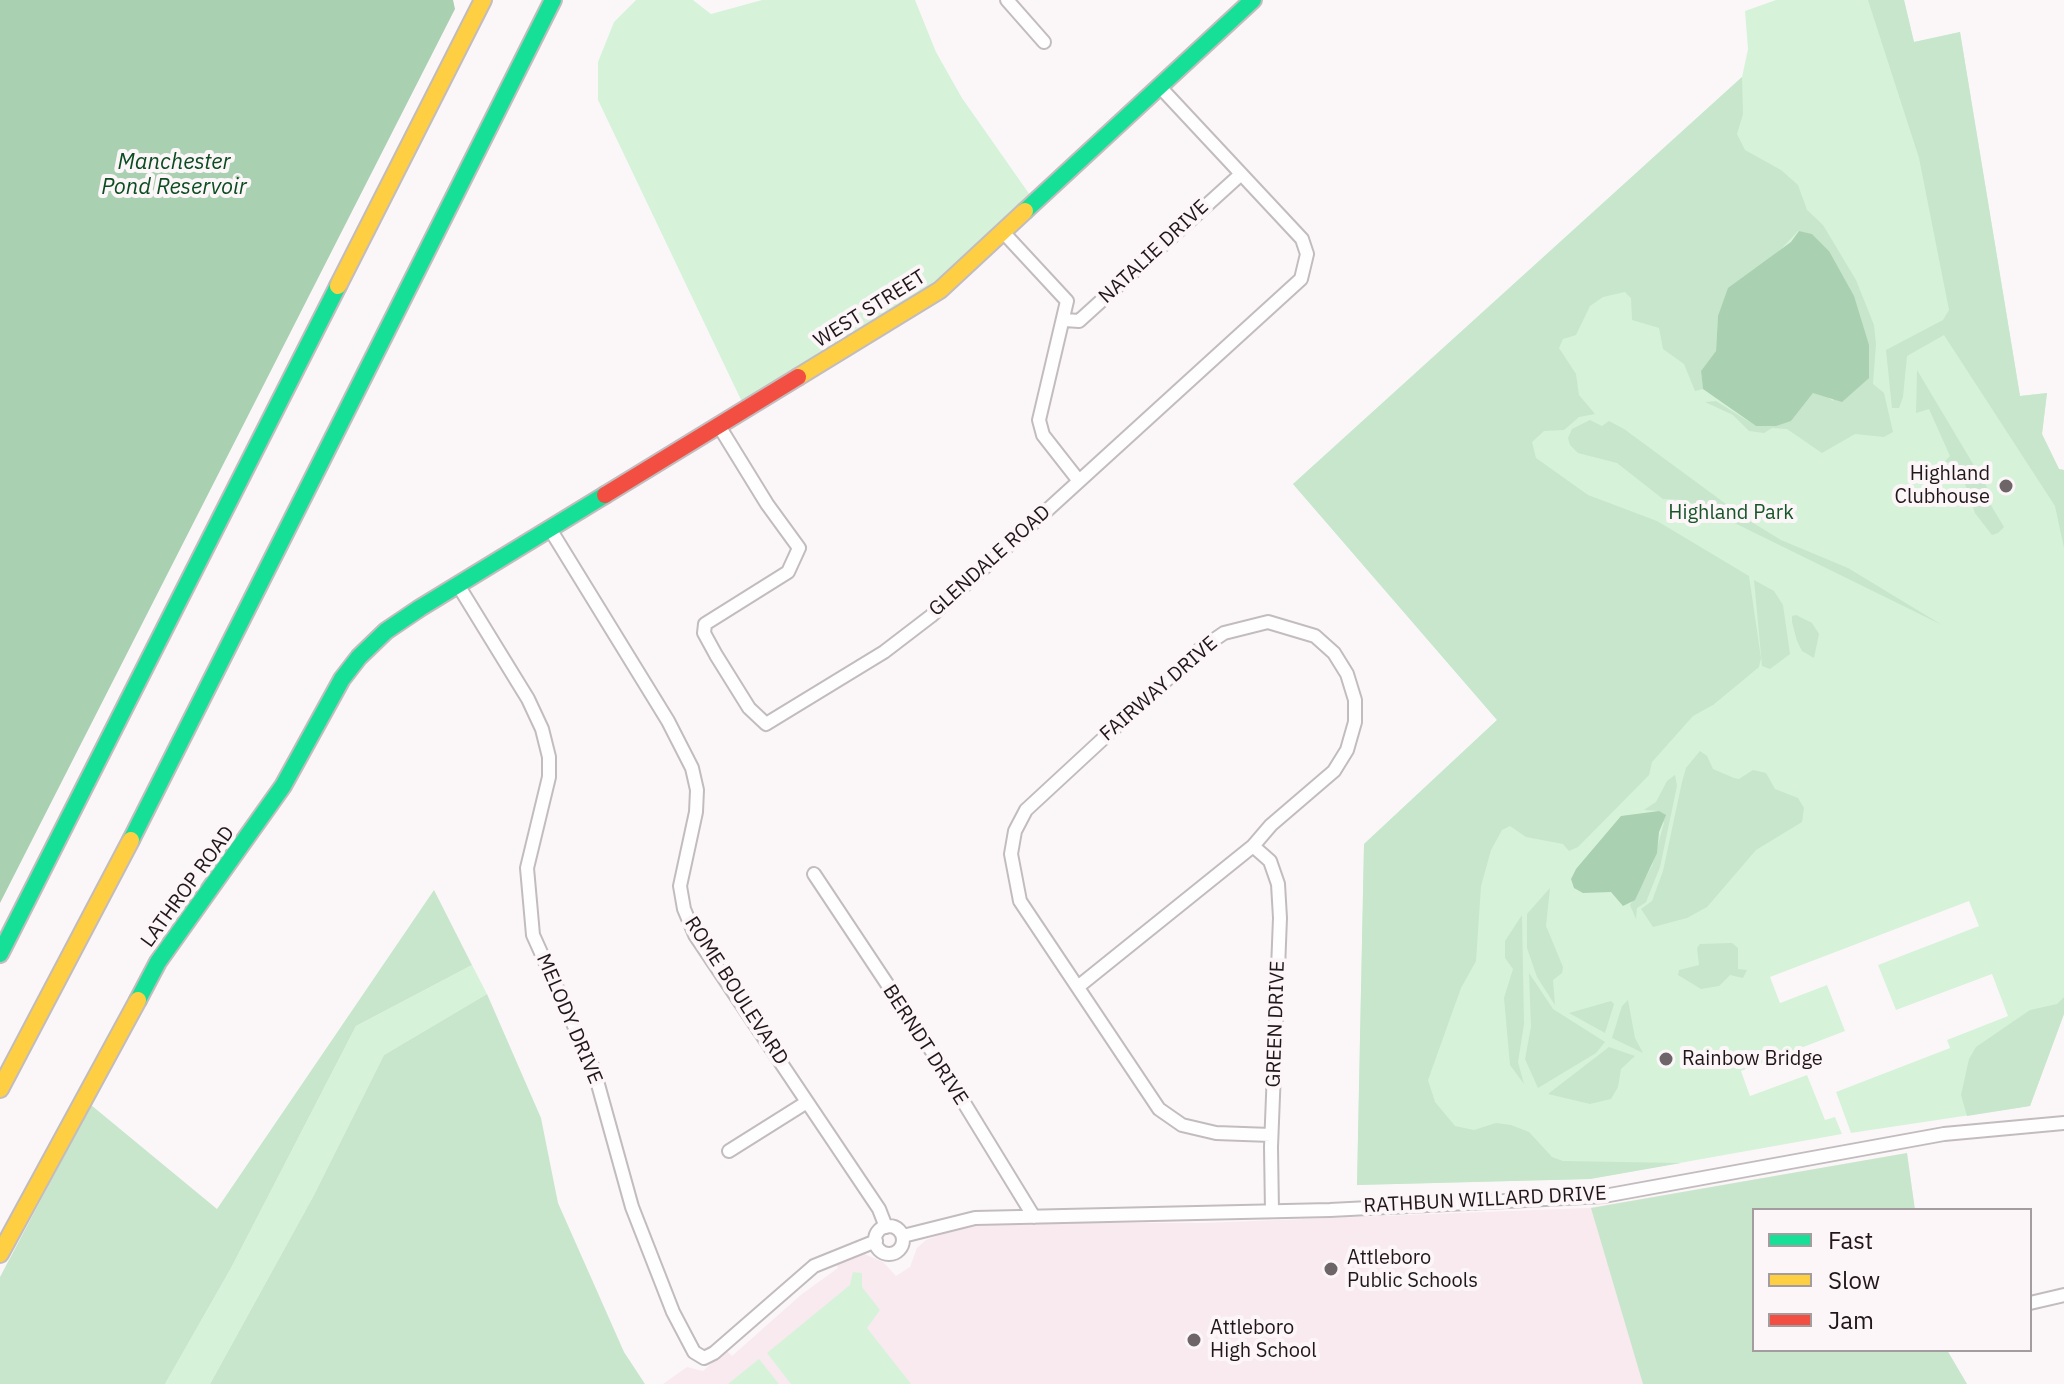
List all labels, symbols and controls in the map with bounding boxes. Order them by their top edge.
water label: Manchester Pond Reservoir [101,150,247,202]
street label: NATALIE DRIVE [1094,195,1214,309]
street label: WEST STREET [810,265,930,353]
place label: Highland Clubhouse [1895,462,1990,509]
marker: Highland Clubhouse [1997,477,2015,495]
street label: GLENDALE ROAD [924,500,1056,622]
park label: Highland Park [1668,501,1794,525]
street label: FAIRWAY DRIVE [1095,631,1223,747]
street label: LATHROP ROAD [136,822,240,952]
street label: ROME BOULEVARD [679,912,793,1070]
street label: MELODY DRIVE [531,950,607,1088]
street label: GREEN DRIVE [1262,960,1290,1088]
street label: BERNDT DRIVE [877,980,973,1110]
place label: Rainbow Bridge [1682,1047,1823,1071]
marker: Rainbow Bridge [1657,1050,1675,1068]
street label: RATHBUN WILLARD DRIVE [1363,1182,1607,1218]
legend [1752,1208,2032,1352]
text: Fast [1828,1224,1873,1256]
place label: Attleboro Public Schools [1347,1246,1478,1293]
marker: Attleboro Public Schools [1322,1260,1340,1278]
text: Slow [1828,1264,1880,1296]
text: Jam [1828,1304,1874,1336]
place label: Attleboro High School [1210,1316,1317,1363]
marker: Attleboro High School [1185,1331,1203,1349]

